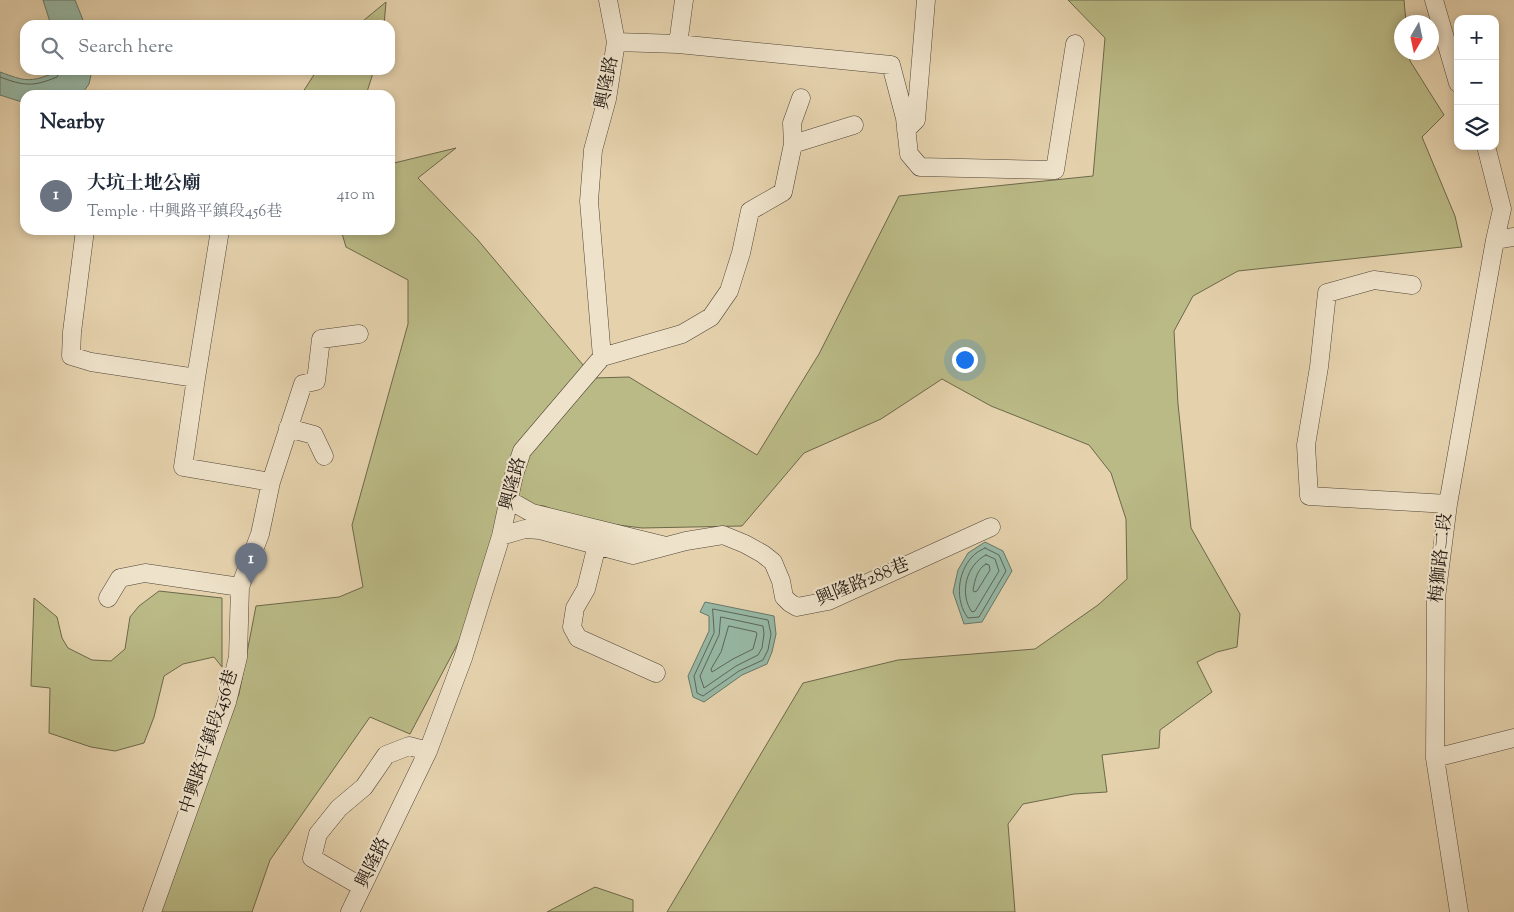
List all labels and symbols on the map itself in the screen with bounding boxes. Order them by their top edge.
north arrow [1394,15,1439,60]
street label: 興隆路 [590,54,626,112]
your location [952,347,978,373]
street label: 興隆路 [494,455,534,513]
street label: 梅獅路二段 [1424,512,1460,604]
pin: 1 [235,543,267,584]
street label: 興隆路288巷 [812,553,914,613]
street label: 中興路平鎮段456巷 [174,667,246,817]
street label: 興隆路 [350,833,398,893]

